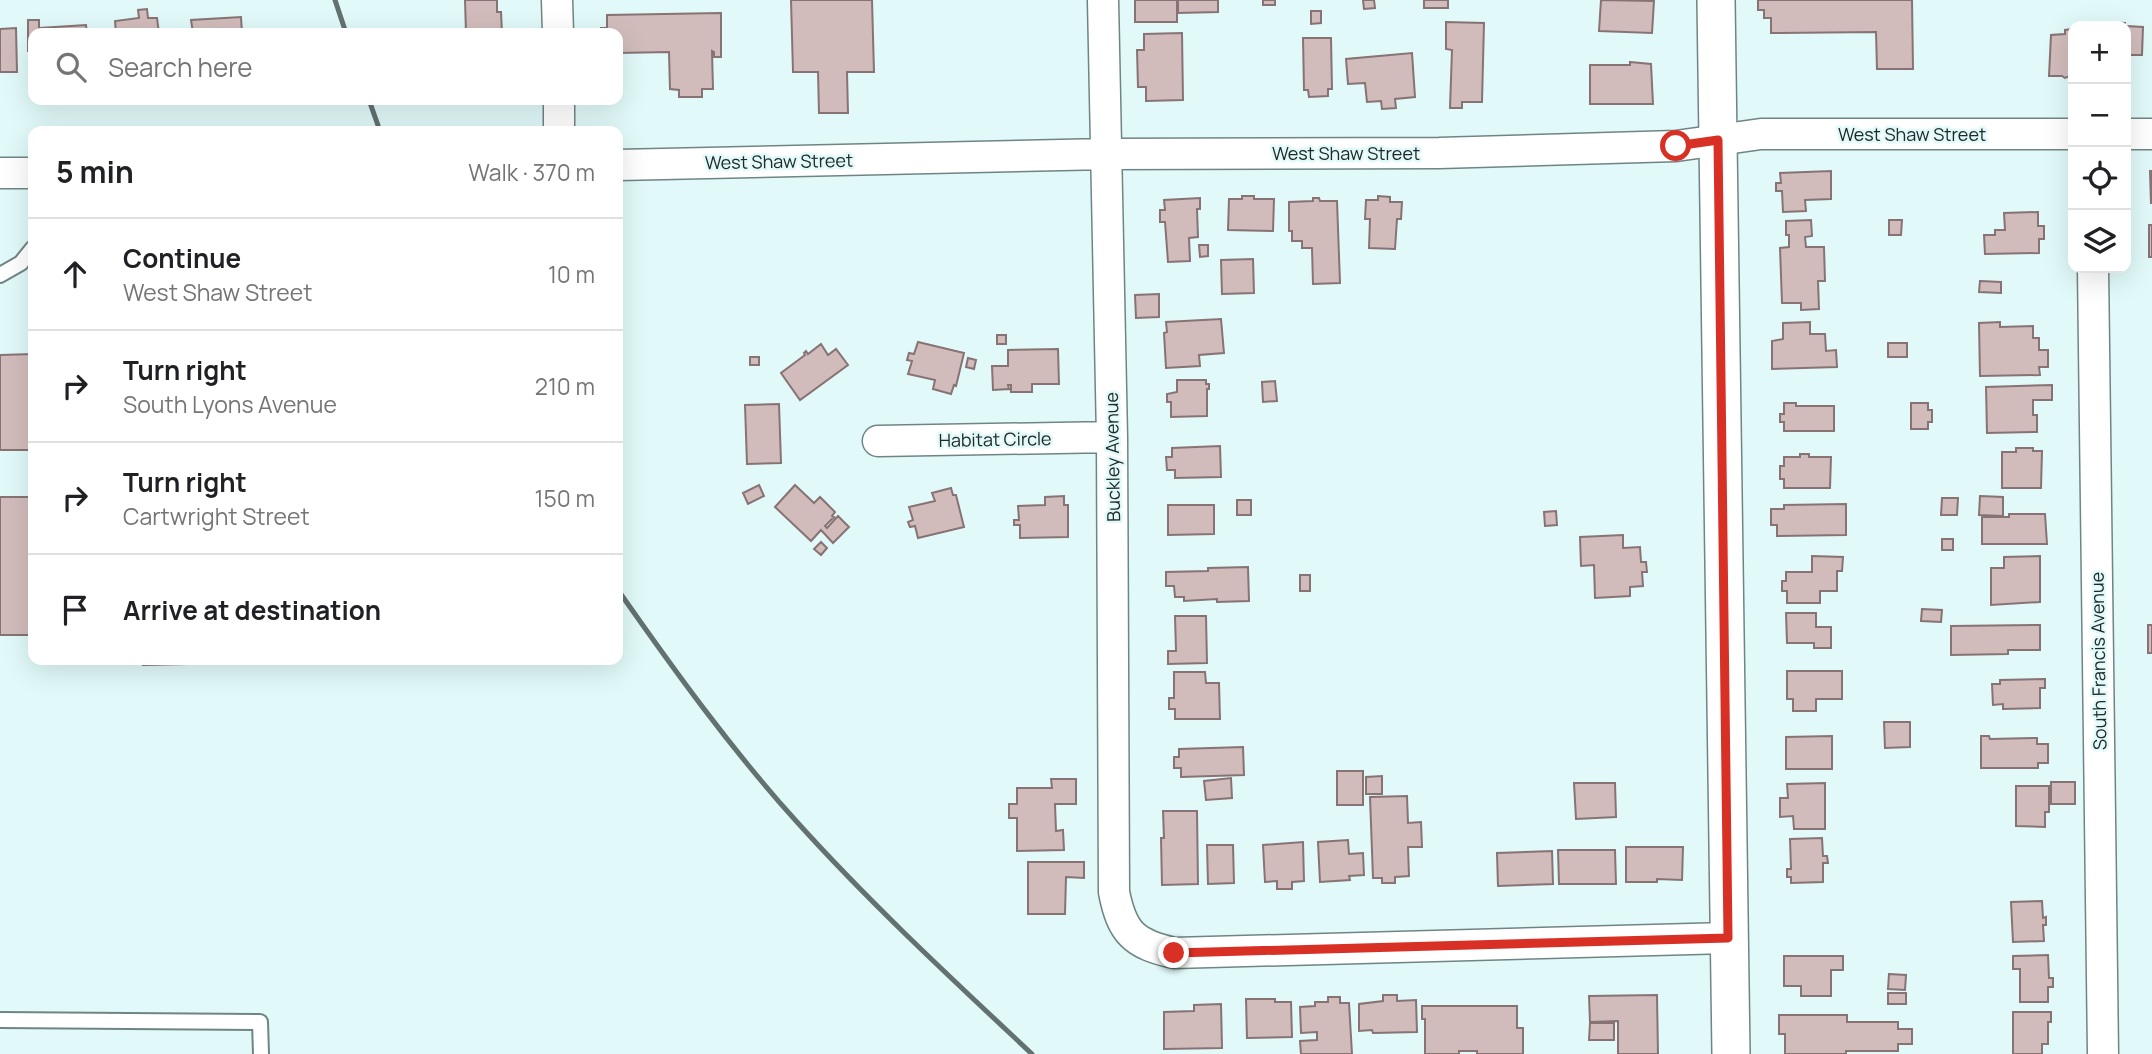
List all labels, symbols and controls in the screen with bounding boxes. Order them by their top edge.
map controls [2068,21,2131,273]
button: + [2068,21,2131,84]
search box [28,28,623,105]
icon: search [52,48,90,86]
text: Search here [108,49,253,85]
button: − [2068,84,2131,147]
street label: West Shaw Street [1838,122,1986,146]
route start [1660,130,1691,161]
street label: West Shaw Street [1272,141,1420,165]
button: locate [2068,147,2131,210]
street label: West Shaw Street [705,148,853,174]
text: 5 min [56,151,134,192]
text: Walk · 370 m [468,156,595,188]
button: layers [2068,210,2131,273]
text: Continue [123,240,241,276]
icon: ahead [56,255,94,293]
text: 10 m [548,258,595,290]
text: West Shaw Street [123,276,312,308]
text: Turn right [123,352,247,388]
icon: right [56,367,94,405]
text: 210 m [535,370,595,402]
text: South Lyons Avenue [123,388,337,420]
street label: Buckley Avenue [1099,392,1125,522]
street label: Habitat Circle [938,426,1052,452]
text: Turn right [123,464,247,500]
icon: right [56,479,94,517]
text: 150 m [535,482,595,514]
text: Cartwright Street [123,500,310,532]
street label: South Francis Avenue [2084,572,2112,750]
icon: arrive [56,591,94,629]
text: Arrive at destination [123,592,381,628]
route end [1158,937,1189,968]

